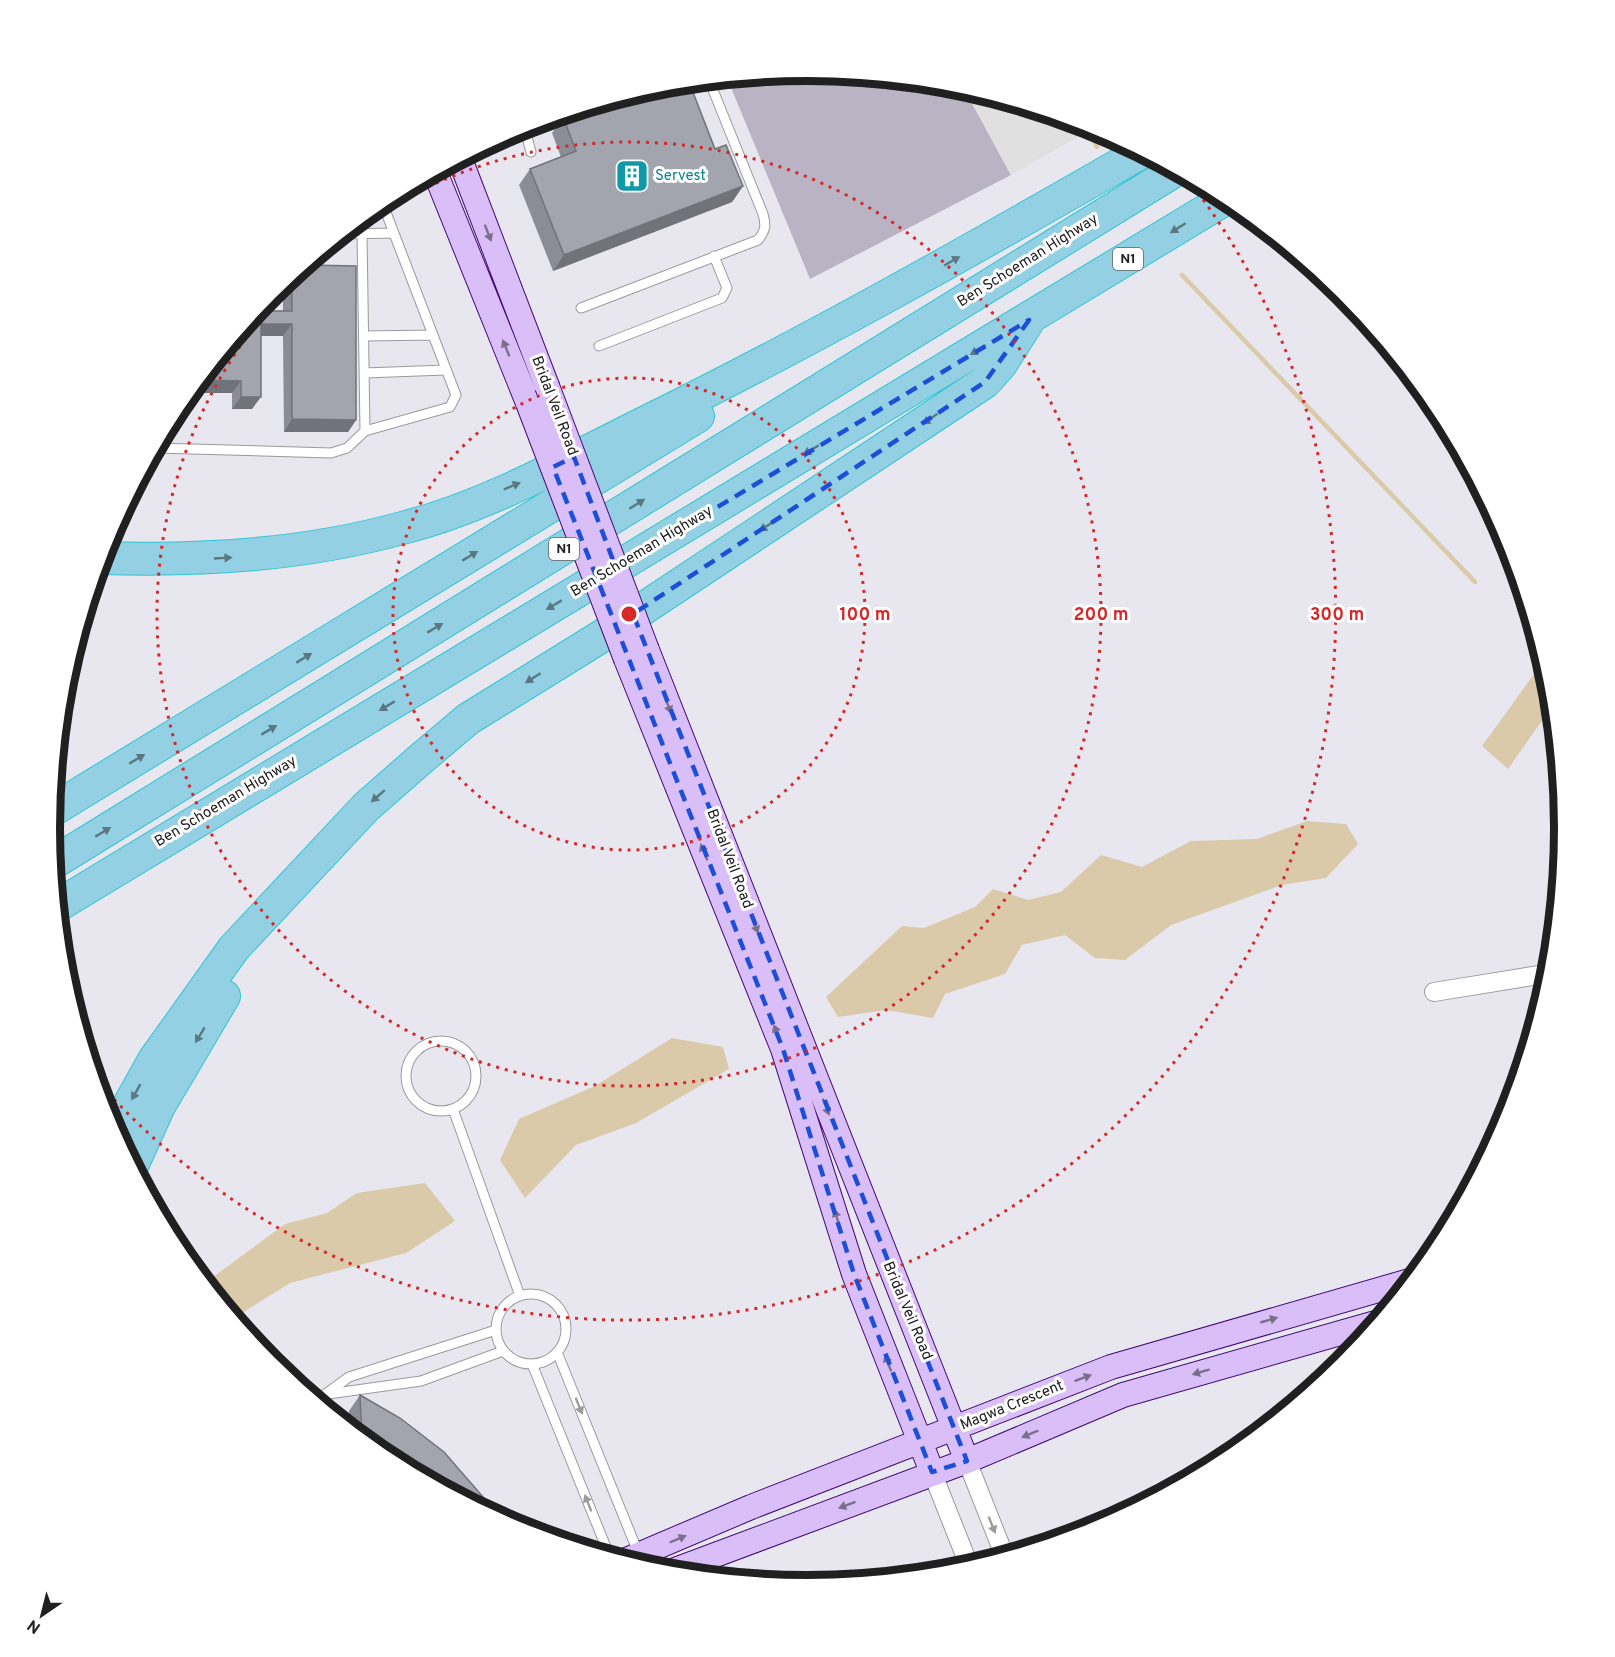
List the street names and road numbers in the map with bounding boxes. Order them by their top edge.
street label: Ben Schoeman Highway [954,210,1102,312]
road number: N1 [1113,248,1143,270]
street label: Bridal Veil Road [526,354,582,458]
street label: Ben Schoeman Highway [568,502,716,602]
road number: N1 [549,538,579,560]
street label: Ben Schoeman Highway [152,752,300,852]
street label: Bridal Veil Road [701,807,757,911]
street label: Bridal Veil Road [878,1259,936,1363]
street label: Magwa Crescent [958,1377,1066,1435]

